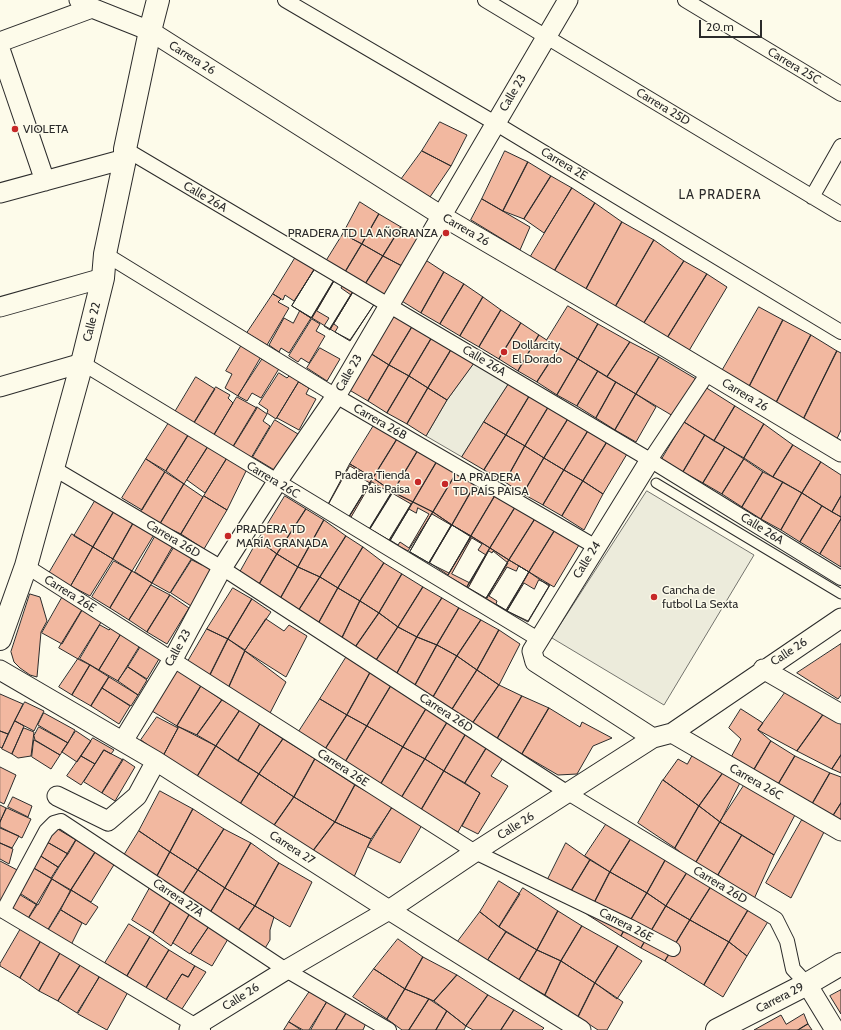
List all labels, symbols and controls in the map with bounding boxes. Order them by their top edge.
scale bar [701,12,764,38]
text: 20 m [706,19,734,34]
street label: Carrera 26 [166,38,218,78]
street label: Carrera 25C [765,45,823,87]
street label: Calle 23 [496,72,530,114]
street label: Carrera 25D [633,85,693,129]
place label: VIOLETA [23,122,68,136]
marker: VIOLETA [10,124,20,134]
street label: Carrera 2E [538,144,590,184]
street label: Calle 26A [181,179,229,215]
district label: LA PRADERA [678,187,762,203]
street label: Carrera 26 [440,211,492,249]
place label: PRADERA TD LA AÑORANZA [288,226,438,240]
marker: PRADERA TD LA AÑORANZA [441,228,451,238]
street label: Calle 22 [80,301,104,343]
place label: Dollarcity El Dorado [512,338,562,366]
street label: Calle 26A [460,342,508,380]
marker: Dollarcity El Dorado [499,347,509,357]
street label: Calle 23 [333,352,365,394]
street label: Carrera 26 [719,375,771,415]
street label: Carrera 26B [351,401,409,443]
street label: Carrera 26C [244,459,302,501]
place label: Pradera Tienda Pais Paisa [335,468,410,496]
place label: LA PRADERA TD PAÍS PAISA [453,470,529,498]
marker: Pradera Tienda Pais Paisa [413,477,423,487]
marker: LA PRADERA TD PAÍS PAISA [440,479,450,489]
street label: Calle 26A [738,510,786,548]
street label: Carrera 26D [143,517,203,561]
place label: PRADERA TD MARÍA GRANADA [236,522,328,550]
marker: PRADERA TD MARÍA GRANADA [223,531,233,541]
street label: Calle 24 [570,539,604,581]
street label: Carrera 26E [41,572,99,616]
place label: Cancha de futbol La Sexta [662,583,738,611]
marker: Cancha de futbol La Sexta [649,592,659,602]
street label: Calle 23 [162,627,194,669]
street label: Calle 26 [768,635,810,669]
street label: Carrera 26D [417,690,475,736]
street label: Carrera 26E [314,746,372,790]
street label: Carrera 26C [727,761,785,803]
street label: Calle 26 [495,809,537,843]
street label: Carrera 27 [267,828,317,868]
street label: Carrera 26D [690,863,750,907]
street label: Carrera 27A [150,876,206,920]
street label: Carrera 26E [597,905,655,945]
street label: Calle 26 [220,980,262,1014]
street label: Carrera 29 [754,980,806,1016]

